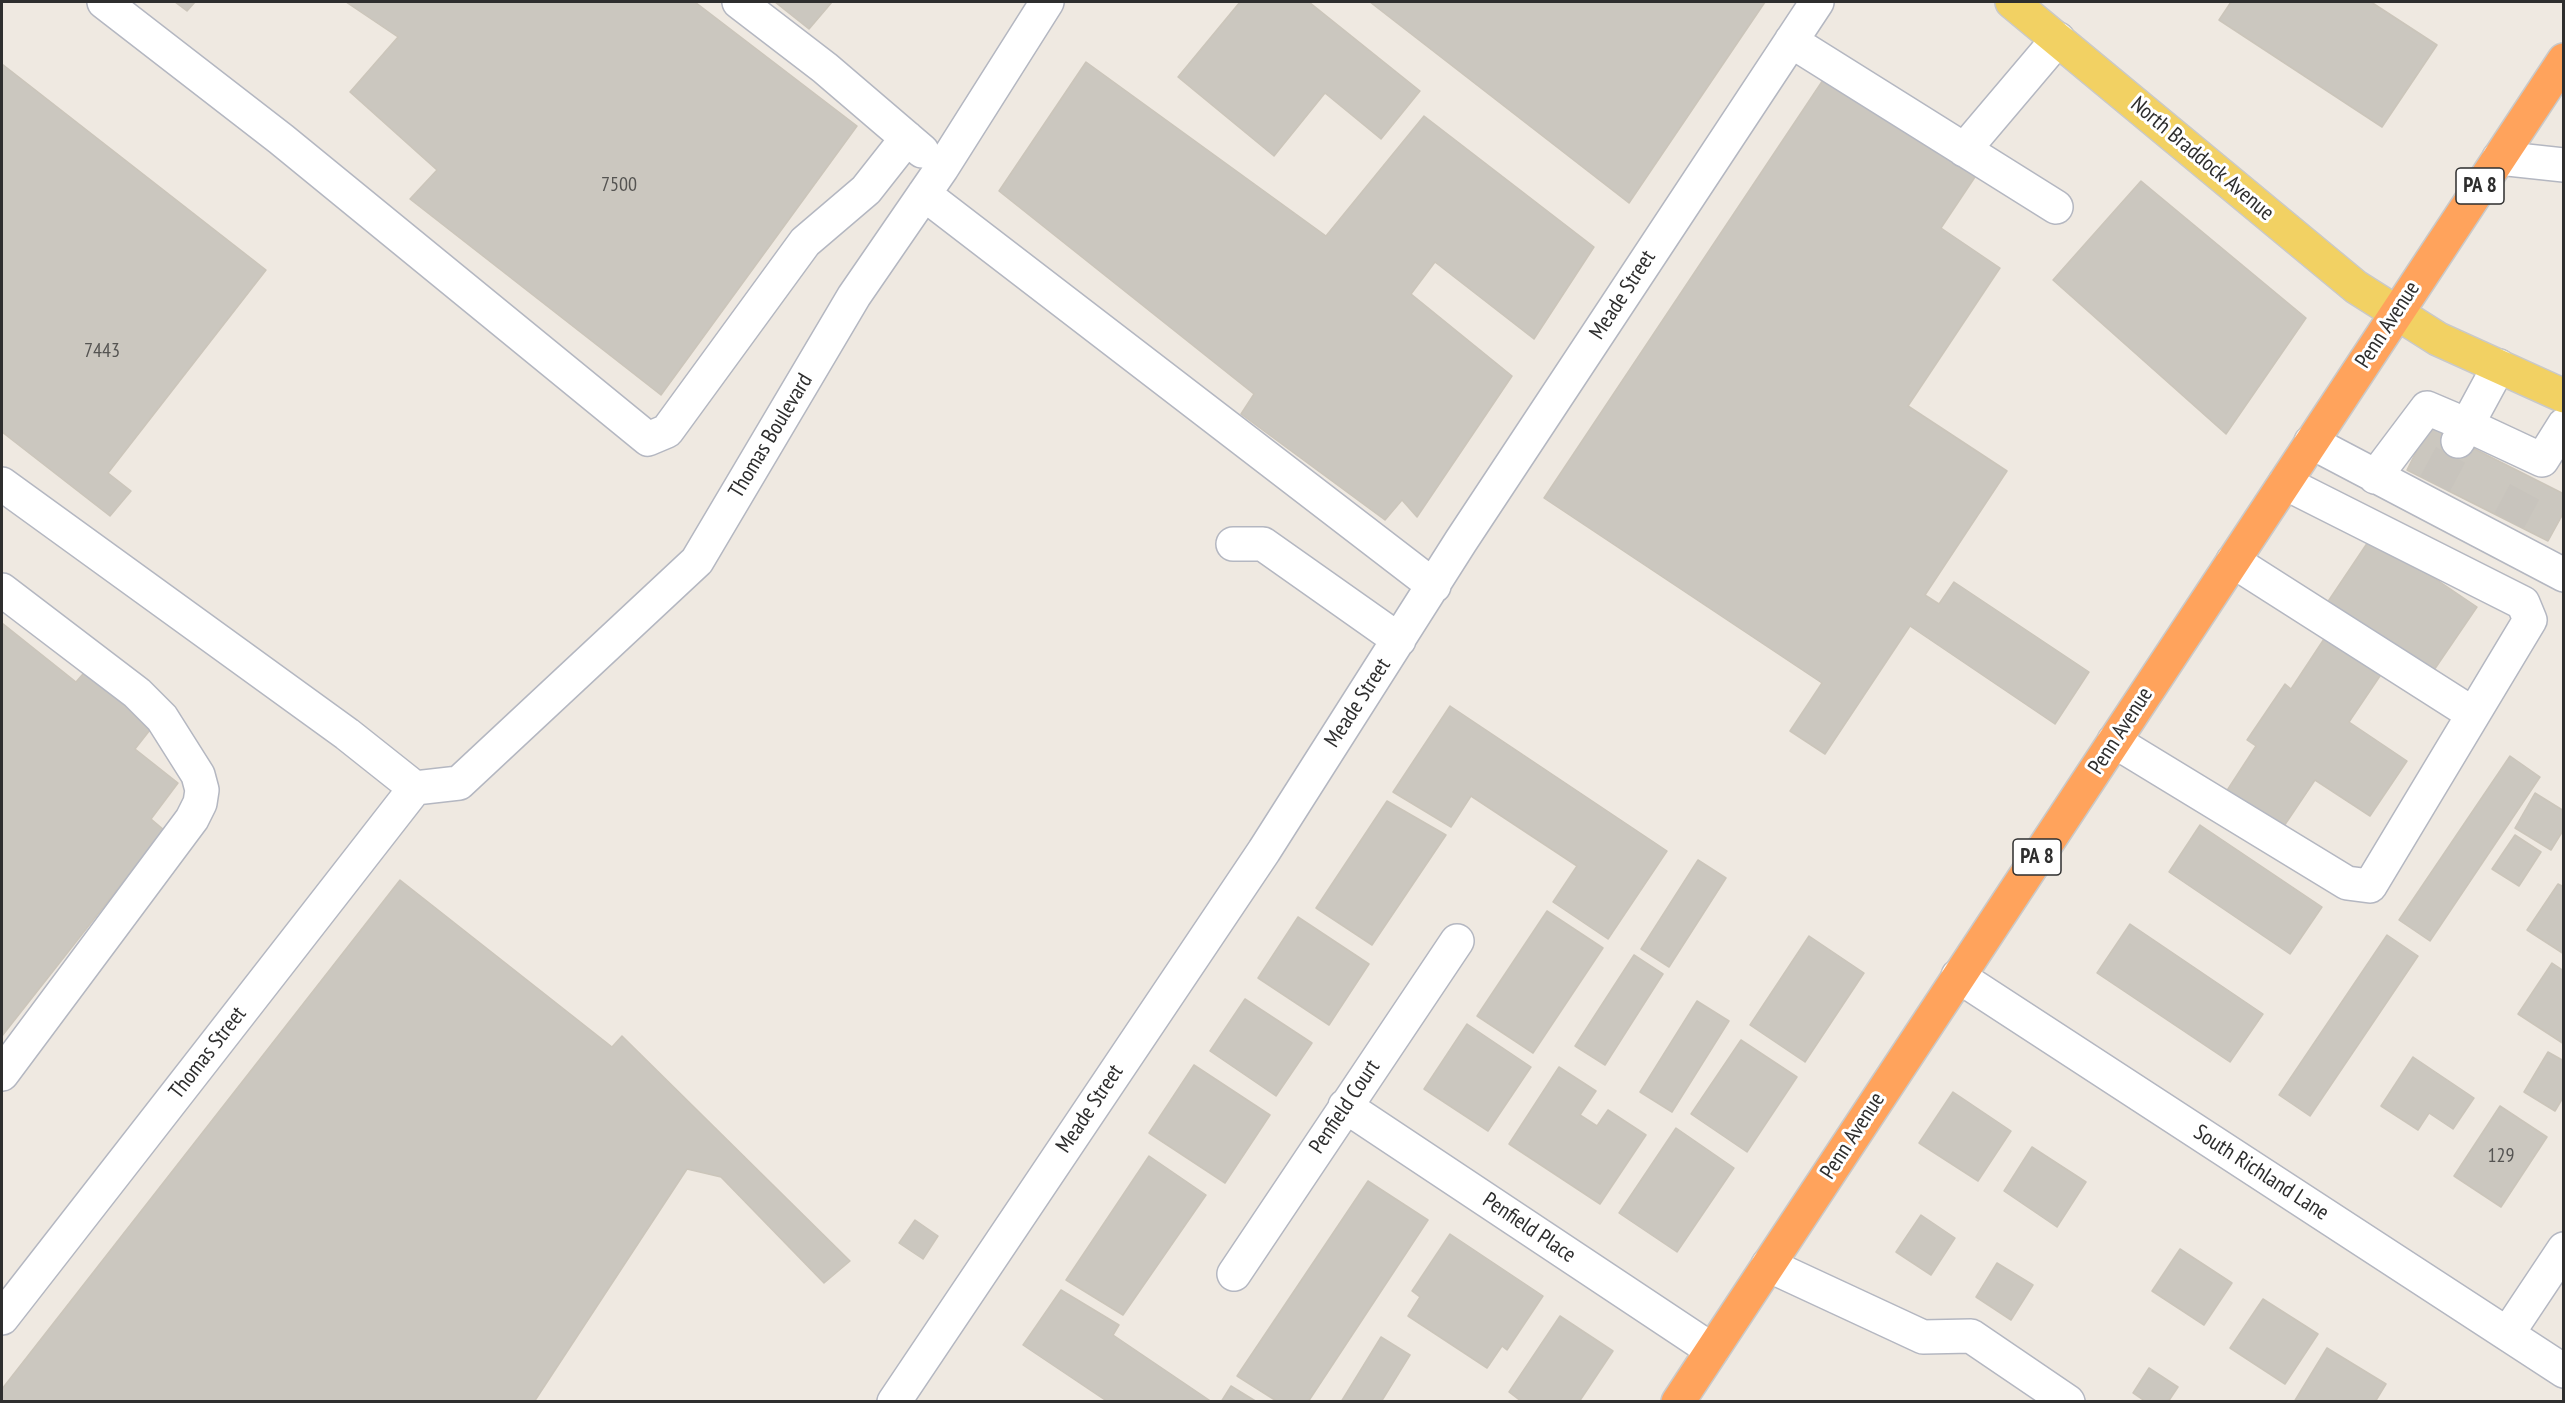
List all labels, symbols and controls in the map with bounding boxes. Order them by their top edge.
street label: North Braddock Avenue [2125,91,2279,227]
road number: PA 8 [2456,168,2504,204]
house number: 7500 [601,173,637,197]
street label: Meade Street [1585,246,1661,344]
street label: Penn Avenue [2350,277,2426,373]
house number: 7443 [84,339,120,363]
street label: Thomas Boulevard [724,369,818,503]
street label: Meade Street [1320,654,1396,752]
street label: Penn Avenue [2083,683,2159,779]
road number: PA 8 [2013,839,2061,875]
street label: Thomas Street [164,1002,252,1104]
street label: Penfield Court [1304,1055,1386,1159]
street label: Meade Street [1051,1060,1129,1158]
street label: Penn Avenue [1815,1088,1891,1184]
street label: South Richland Lane [2188,1119,2334,1227]
house number: 129 [2488,1144,2514,1168]
street label: Penfield Place [1477,1187,1581,1269]

